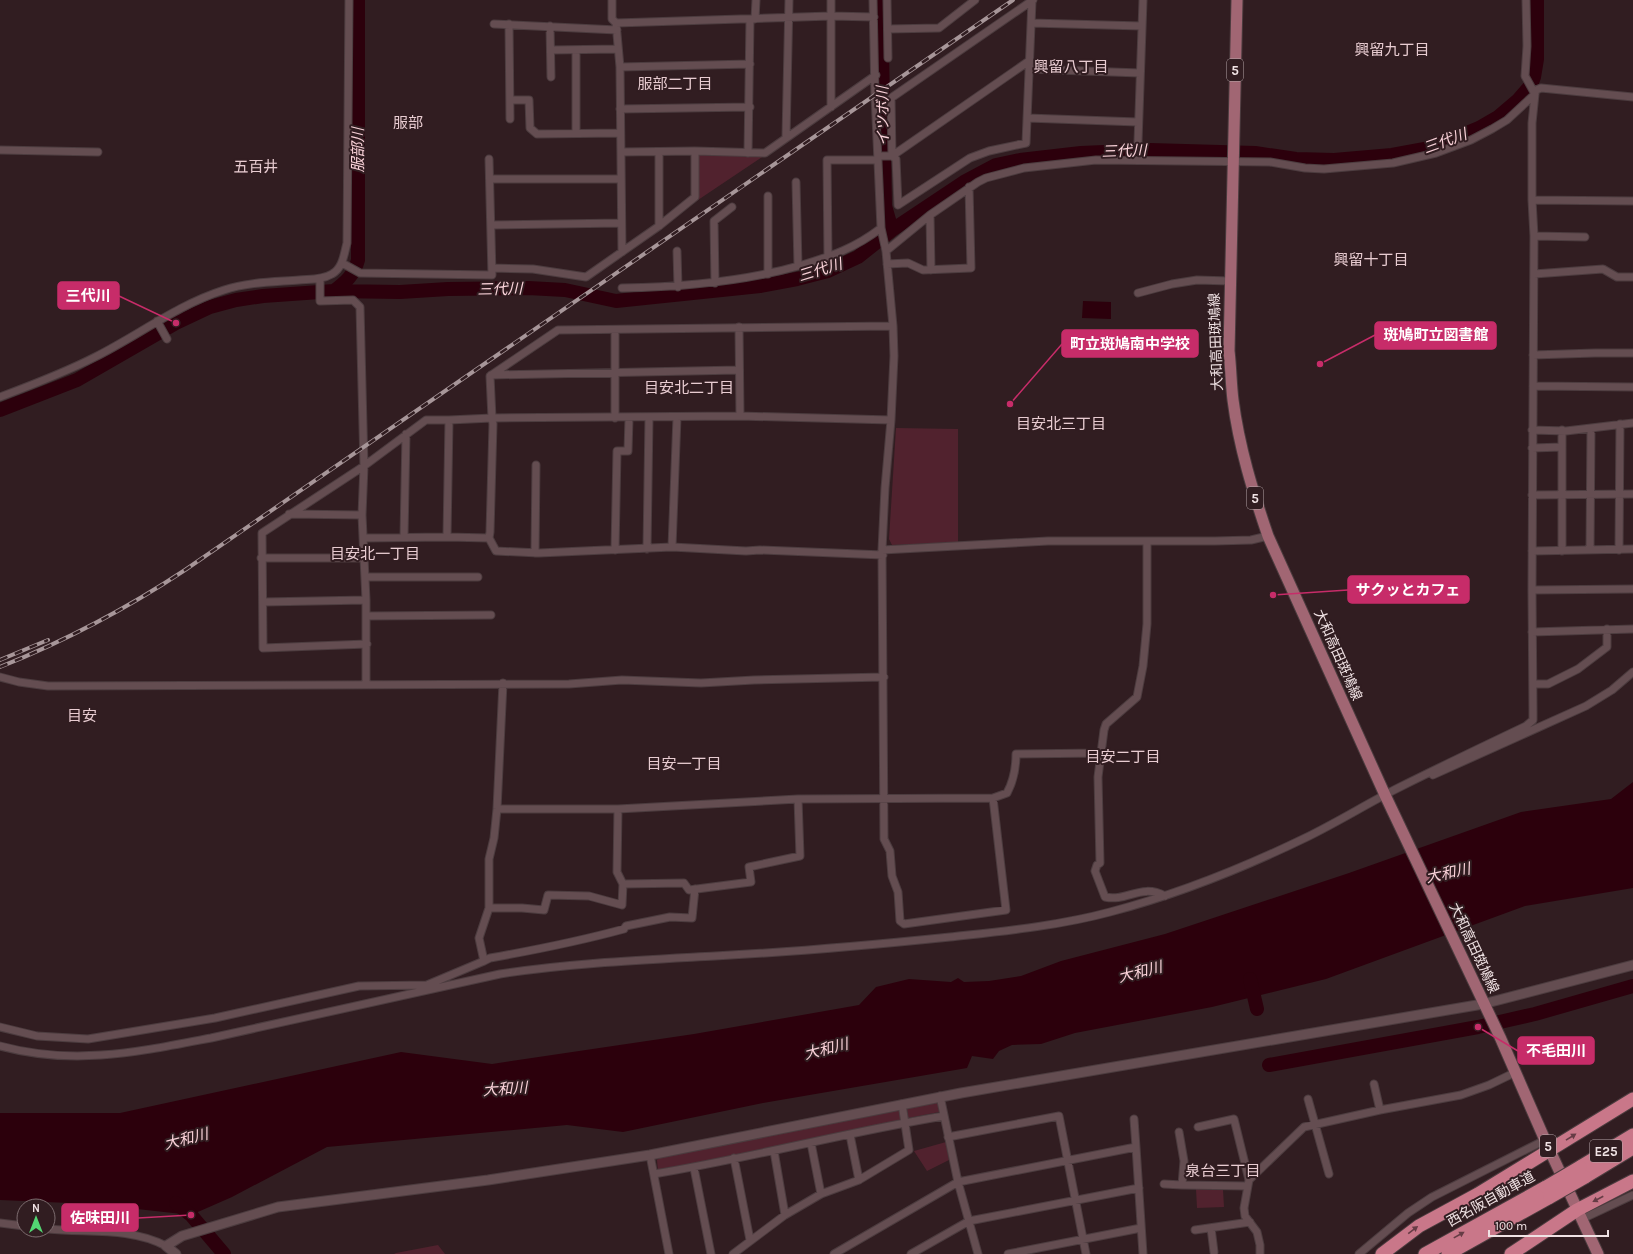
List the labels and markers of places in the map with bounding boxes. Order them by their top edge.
callout: 三代川 [58,282,119,309]
callout: 斑鳩町立図書館 [1375,322,1496,349]
callout: 町立斑鳩南中学校 [1062,330,1198,357]
callout: サクッとカフェ [1348,576,1469,603]
callout: 不毛田川 [1518,1037,1594,1064]
callout: 佐味田川 [62,1204,138,1231]

